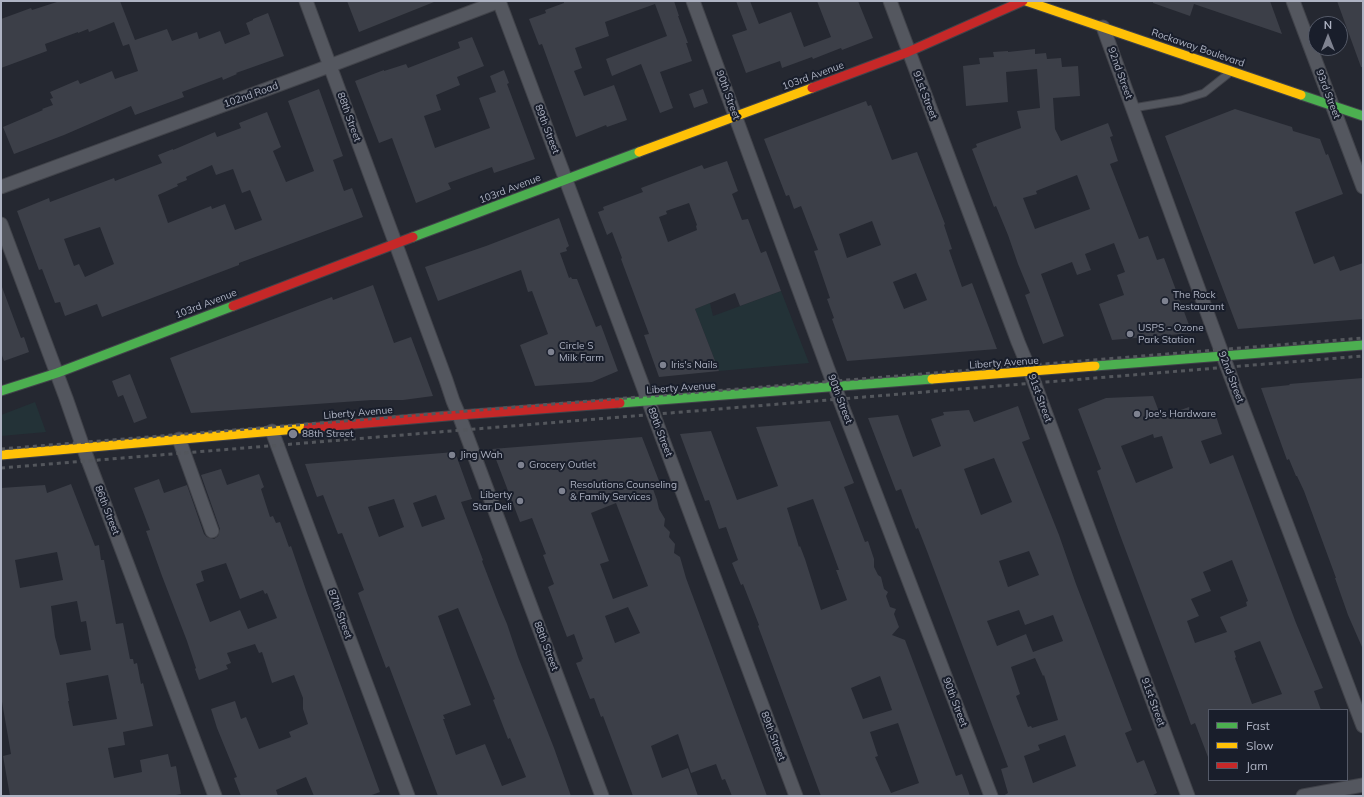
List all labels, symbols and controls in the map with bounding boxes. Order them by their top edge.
north arrow [1308,16,1348,56]
text: N [1324,18,1332,32]
street label: Rockaway Boulevard [1150,26,1246,70]
street label: 92nd Street [1105,46,1135,100]
street label: 103rd Avenue [780,59,846,93]
street label: 93rd Street [1313,68,1343,120]
street label: 90th Street [714,69,742,121]
street label: 91st Street [910,69,940,121]
street label: 102nd Road [222,80,280,110]
street label: 88th Street [335,91,363,143]
street label: 89th Street [532,103,562,155]
street label: 103rd Avenue [478,172,542,206]
street label: 103rd Avenue [174,287,238,321]
place label: The Rock Restaurant [1173,289,1224,312]
marker: The Rock Restaurant [1160,296,1170,306]
place label: USPS - Ozone Park Station [1138,322,1204,346]
marker: USPS - Ozone Park Station [1125,329,1135,339]
place label: Circle S Milk Farm [559,340,604,364]
marker: Circle S Milk Farm [546,347,556,357]
street label: 92nd Street [1216,350,1246,404]
street label: Liberty Avenue [969,355,1039,371]
place label: Iris's Nails [671,359,718,371]
marker: Iris's Nails [658,360,668,370]
street label: 91st Street [1026,372,1054,424]
street label: 90th Street [825,373,855,425]
street label: Liberty Avenue [646,380,716,396]
street label: Liberty Avenue [323,404,393,422]
street label: 89th Street [645,406,675,458]
place label: Joe's Hardware [1145,408,1216,420]
marker: Joe's Hardware [1132,409,1142,419]
marker: 88th Street [287,428,299,440]
place label: 88th Street [302,428,354,440]
place label: Jing Wah [460,449,503,461]
marker: Jing Wah [447,450,457,460]
place label: Grocery Outlet [529,459,596,471]
marker: Grocery Outlet [516,460,526,470]
place label: Resolutions Counseling & Family Services [570,479,677,502]
street label: 86th Street [92,484,122,536]
marker: Resolutions Counseling & Family Services [557,486,567,496]
place label: Liberty Star Deli [472,489,512,512]
marker: Liberty Star Deli [515,496,525,506]
street label: 87th Street [326,588,354,640]
street label: 88th Street [531,620,561,672]
street label: 90th Street [940,676,970,728]
street label: 91st Street [1139,676,1167,728]
legend [1208,709,1348,781]
street label: 89th Street [758,710,788,762]
text: Fast [1246,718,1270,733]
text: Slow [1246,738,1274,753]
text: Jam [1246,758,1268,773]

